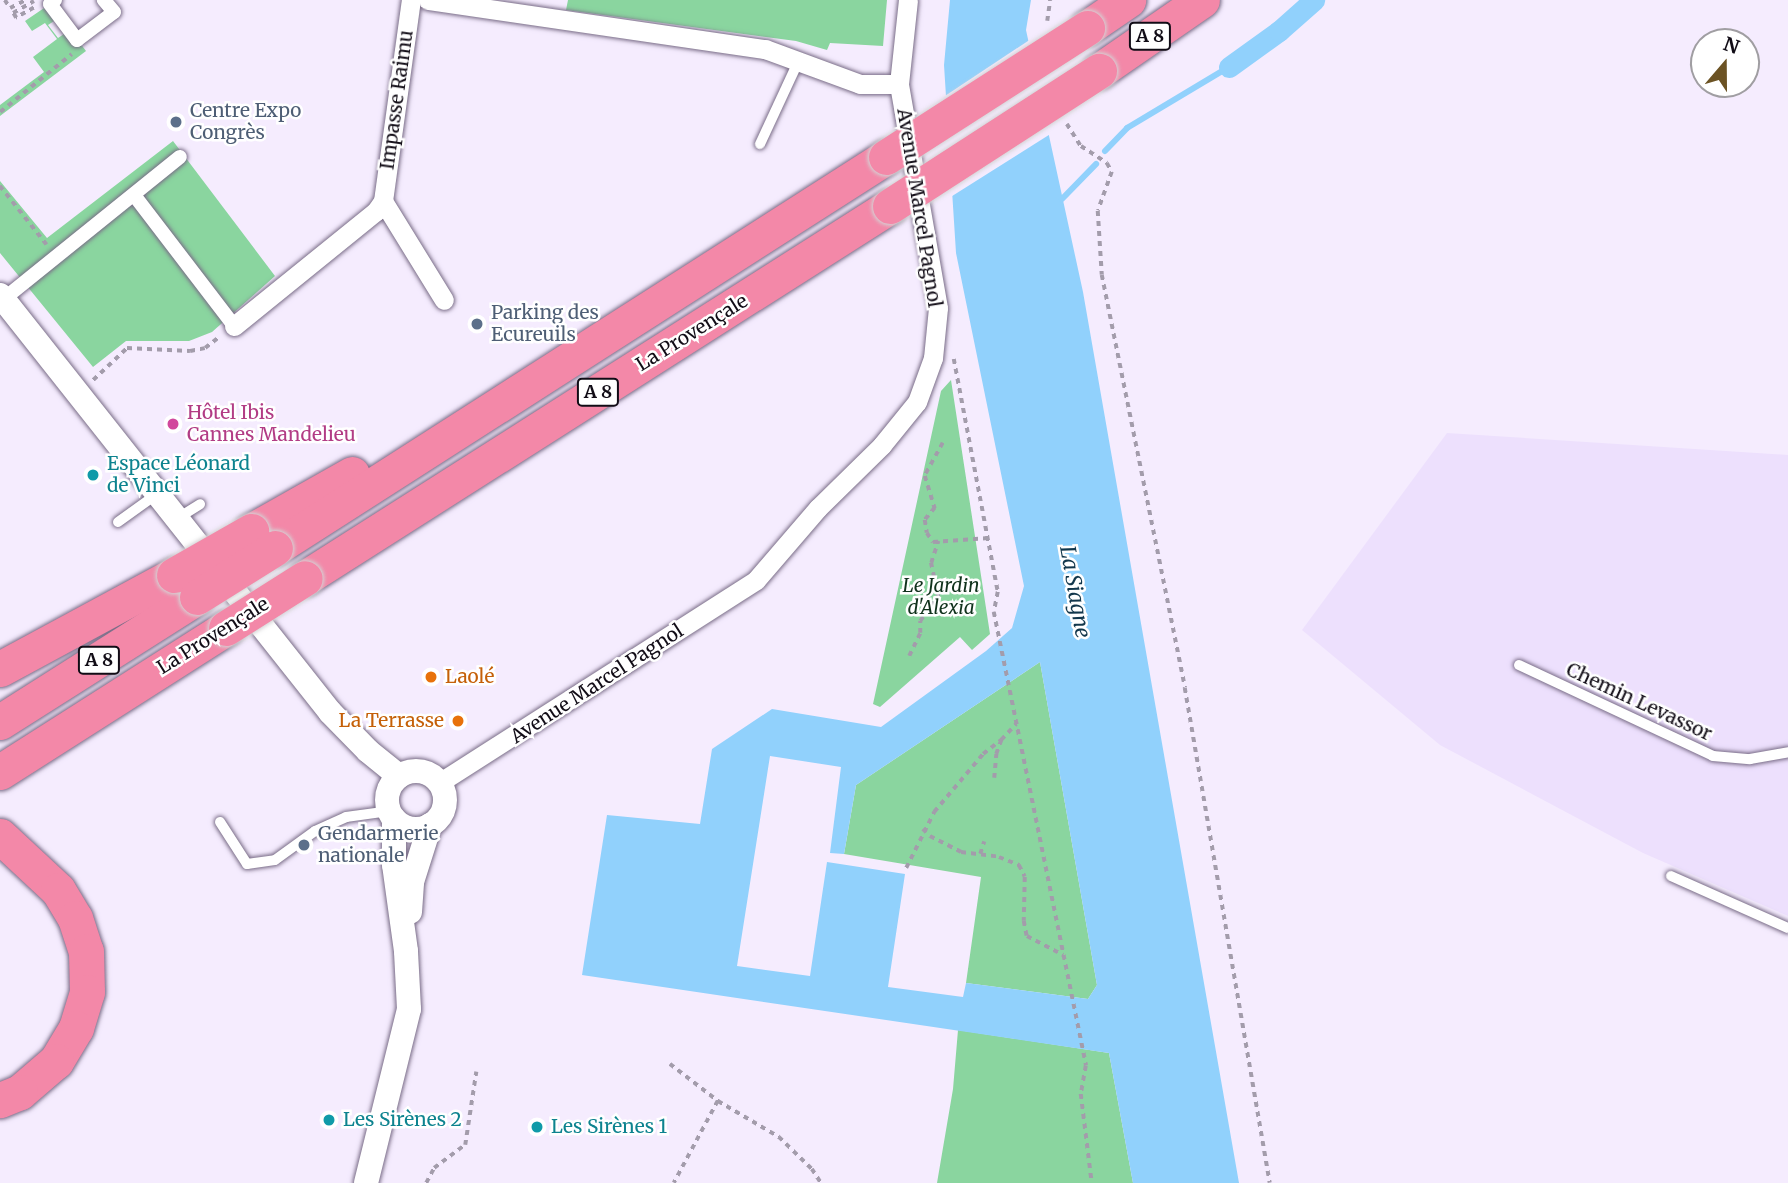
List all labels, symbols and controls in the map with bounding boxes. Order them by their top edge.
road number: A 8 [1127,22,1173,51]
north arrow [1690,28,1760,98]
street label: Impasse Raimu [376,29,418,171]
text: N [1720,31,1743,59]
place label: Centre Expo Congrès [190,100,301,144]
street label: Avenue Marcel Pagnol [892,107,946,309]
marker: Centre Expo Congrès [168,114,184,130]
street label: La Provençale [632,290,752,376]
place label: Parking des Ecureuils [491,302,599,346]
marker: Parking des Ecureuils [469,316,485,332]
road number: A 8 [575,378,621,406]
place label: Hôtel Ibis Cannes Mandelieu [187,402,356,446]
marker: Hôtel Ibis Cannes Mandelieu [165,416,181,432]
place label: Espace Léonard de Vinci [107,453,250,497]
marker: Espace Léonard de Vinci [85,467,101,483]
water label: La Siagne [1054,544,1096,640]
park label: Le Jardin d'Alexia [903,575,979,619]
street label: La Provençale [153,593,273,679]
street label: Avenue Marcel Pagnol [506,620,688,748]
road number: A 8 [76,646,122,674]
street label: Chemin Levassor [1563,658,1715,746]
place label: Laolé [445,666,494,688]
marker: Laolé [423,669,439,685]
place label: La Terrasse [339,710,444,732]
marker: La Terrasse [450,713,466,729]
place label: Gendarmerie nationale [318,823,438,867]
marker: Gendarmerie nationale [296,837,312,853]
place label: Les Sirènes 2 [343,1109,462,1131]
marker: Les Sirènes 2 [321,1112,337,1128]
place label: Les Sirènes 1 [551,1116,667,1138]
marker: Les Sirènes 1 [529,1119,545,1135]

